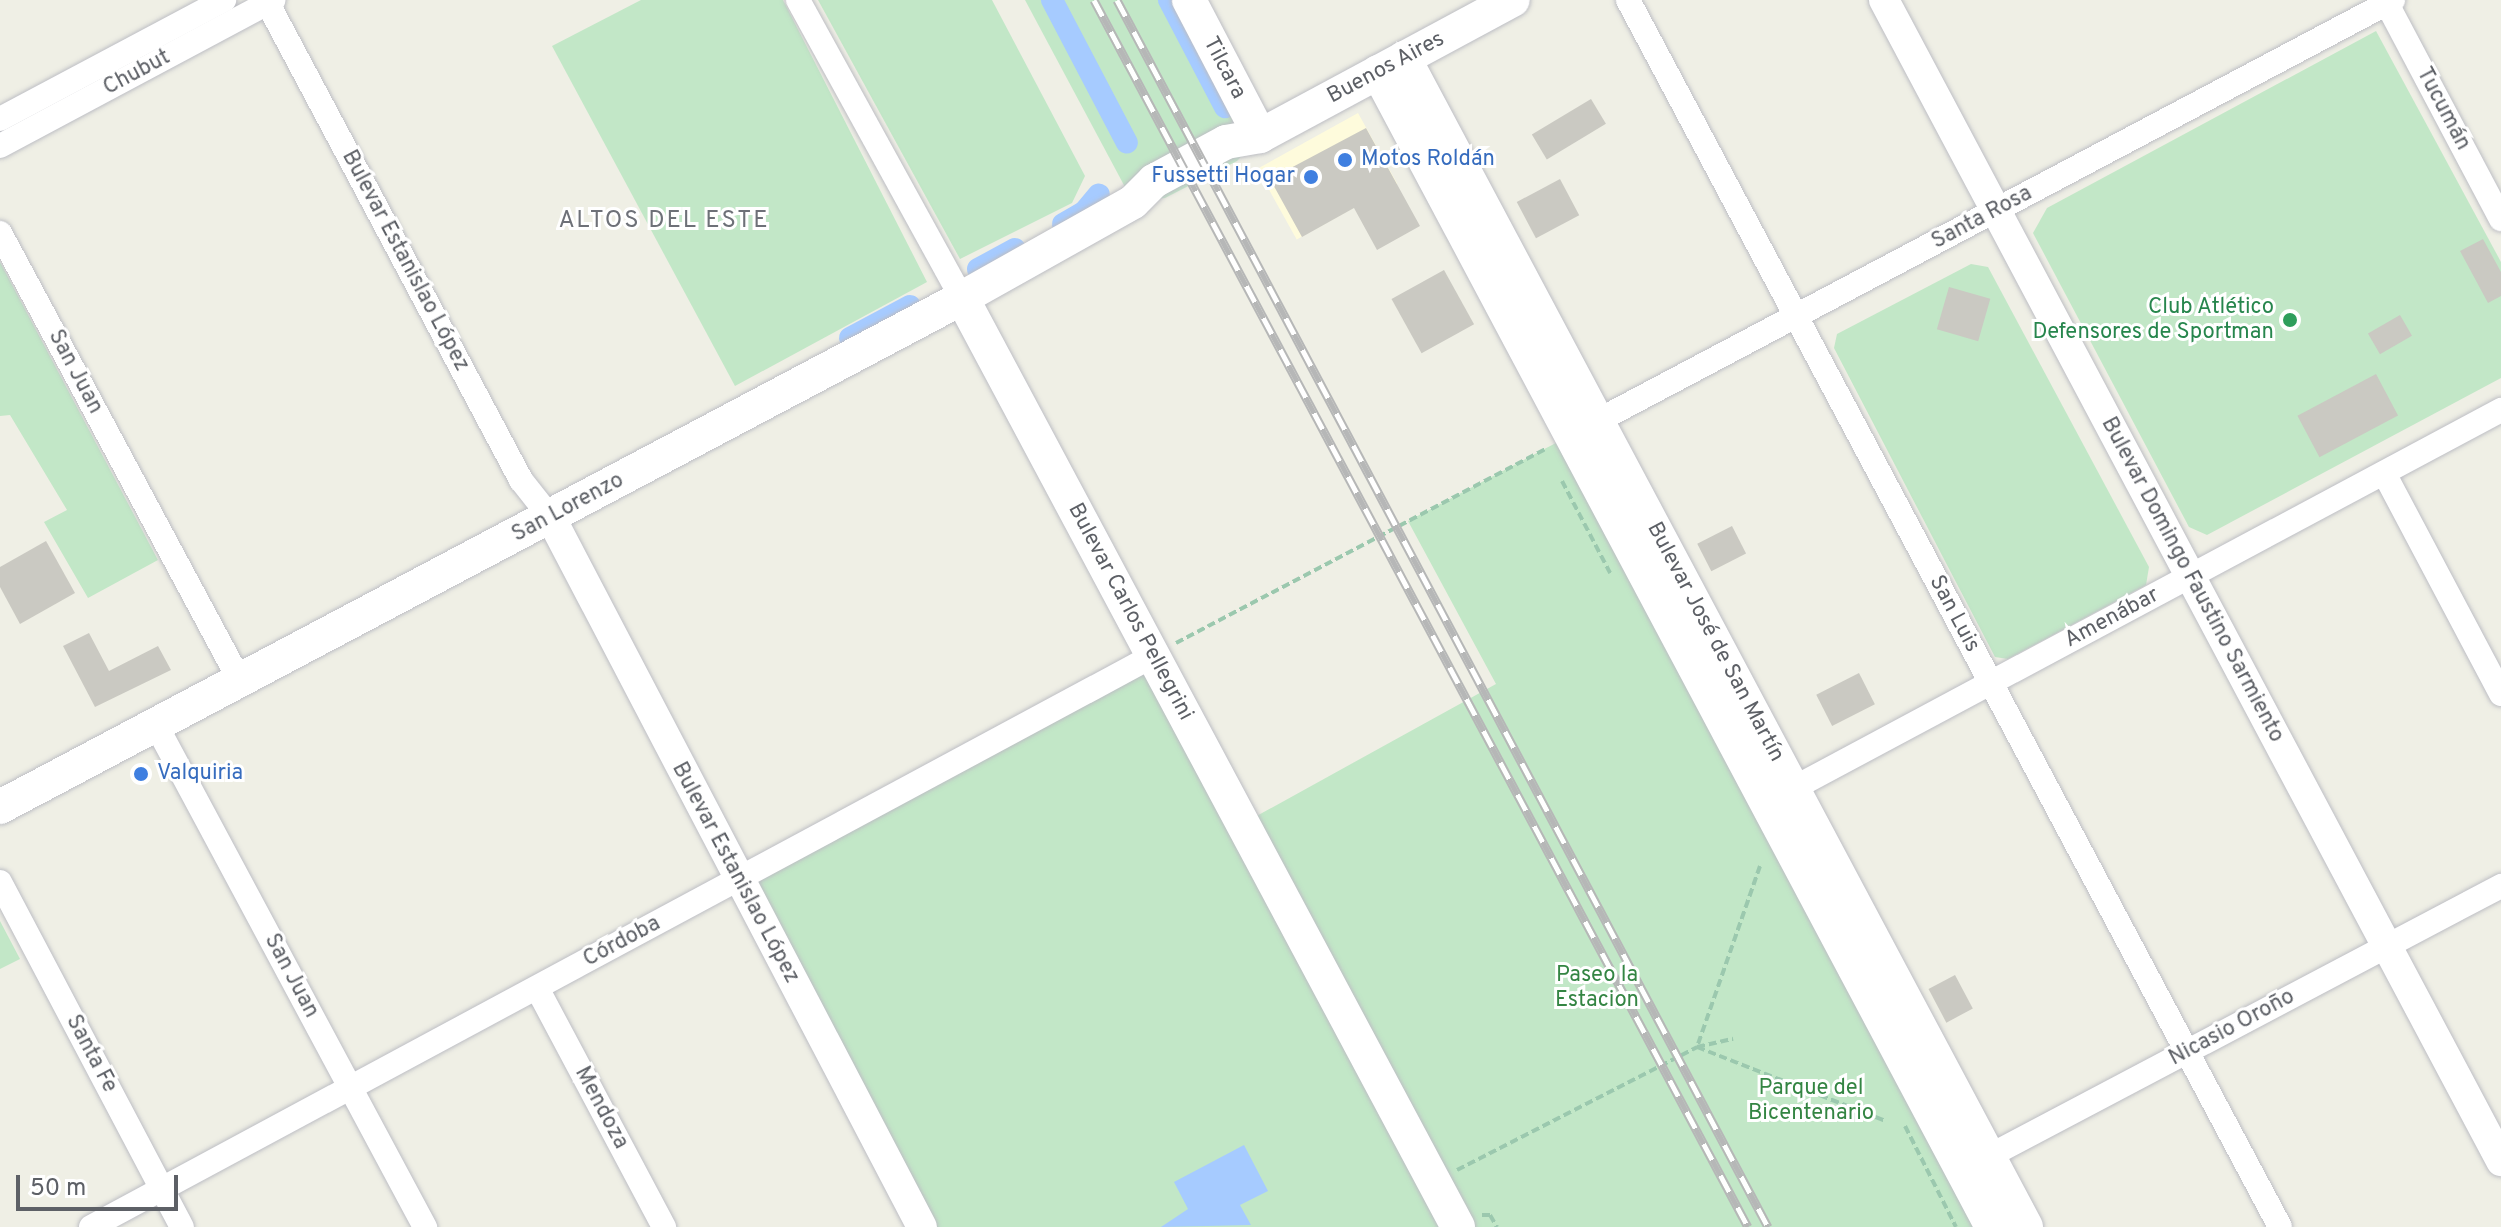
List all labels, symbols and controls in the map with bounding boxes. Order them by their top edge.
street label: Buenos Aires [1323,26,1449,110]
street label: Tilcara [1197,32,1251,104]
street label: Chubut [99,44,175,102]
street label: Tucumán [2410,63,2476,155]
street label: Bulevar Estanislao López [335,146,475,376]
place label: Motos Roldán [1361,147,1495,173]
marker: Motos Roldán [1336,151,1354,169]
place label: Fussetti Hogar [1151,164,1295,190]
marker: Fussetti Hogar [1302,168,1320,186]
street label: Santa Rosa [1927,181,2037,255]
district label: ALTOS DEL ESTE [558,208,770,236]
place label: Club Atlético Defensores de Sportman [2032,294,2274,346]
marker: Club Atlético Defensores de Sportman [2281,311,2299,329]
street label: San Juan [42,325,108,419]
street label: Bulevar Domingo Faustino Sarmiento [2095,413,2289,747]
street label: San Lorenzo [508,468,628,548]
street label: Bulevar Carlos Pellegrini [1061,499,1199,725]
street label: Bulevar José de San Martín [1641,518,1789,766]
street label: San Luis [1923,571,1985,657]
street label: Amenábar [2060,582,2164,654]
street label: Bulevar Estanislao López [665,758,805,988]
place label: Valquiria [157,761,243,787]
marker: Valquiria [132,765,150,783]
street label: Córdoba [579,911,665,973]
street label: San Juan [258,929,324,1023]
park label: Paseo la Estacion [1555,962,1639,1014]
street label: Nicasio Oroño [2165,984,2299,1072]
street label: Santa Fe [60,1011,122,1097]
street label: Mendoza [568,1062,634,1154]
park label: Parque del Bicentenario [1748,1075,1874,1126]
scale bar [20,1159,182,1209]
text: 50 m [30,1174,86,1204]

